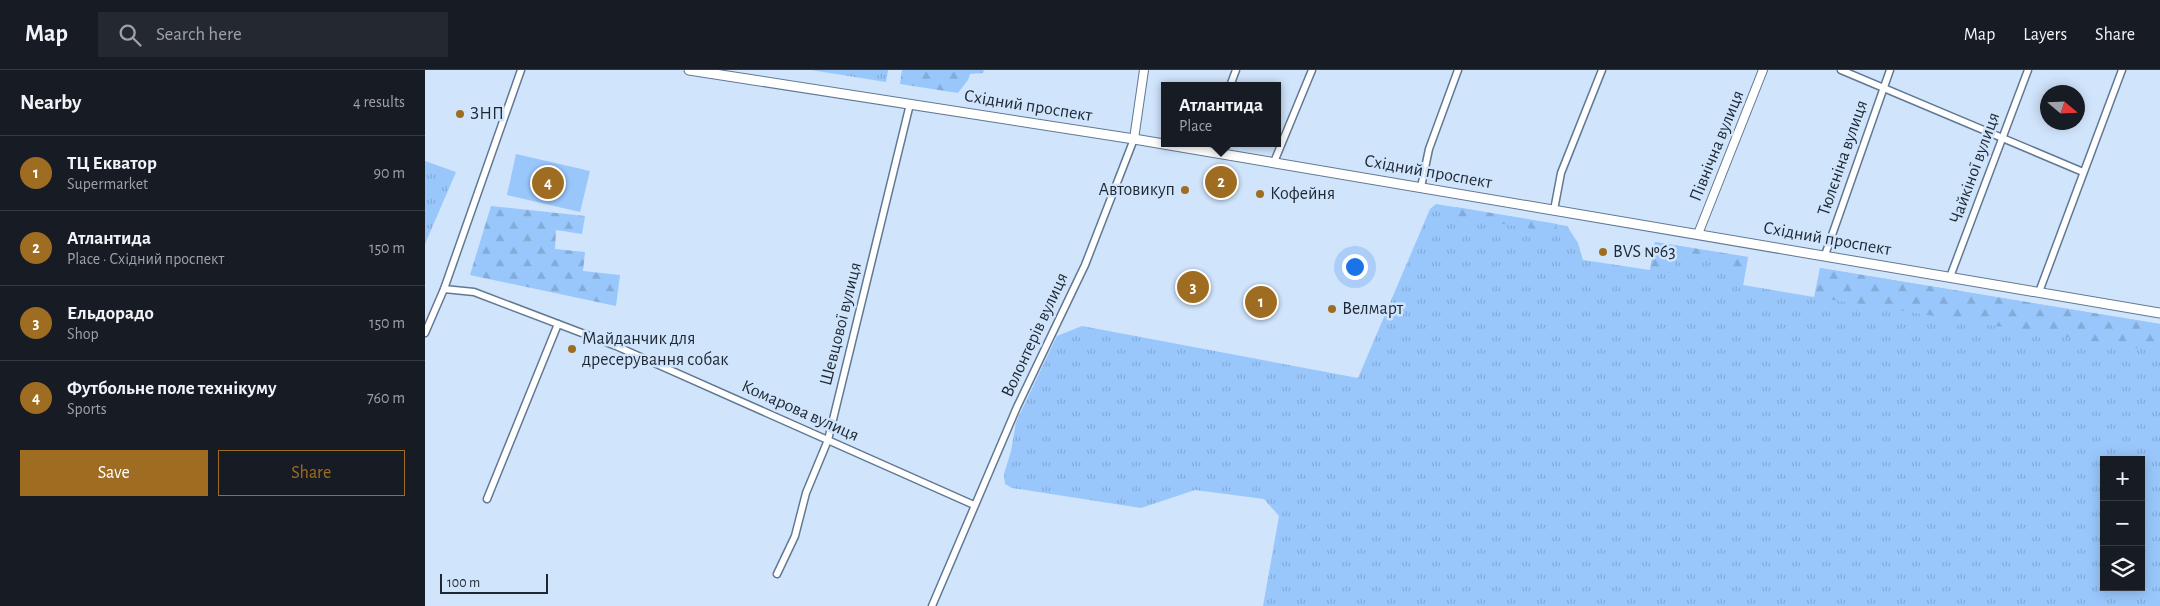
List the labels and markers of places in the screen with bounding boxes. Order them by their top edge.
place label: ЗНП [470,105,504,123]
marker: ЗНП [454,108,466,120]
pin: 2 [1205,163,1237,201]
pin: 4 [532,164,564,202]
place label: Автовикуп [1099,181,1175,199]
marker: Автовикуп [1179,184,1191,196]
place label: Кофейня [1270,185,1335,203]
marker: Кофейня [1254,188,1266,200]
place label: BVS №63 [1613,243,1676,261]
marker: BVS №63 [1597,246,1609,258]
pin: 3 [1177,268,1209,306]
pin: 1 [1245,283,1277,321]
place label: Велмарт [1342,300,1404,318]
marker: Велмарт [1326,303,1338,315]
place label: Майданчик для дресерування собак [582,330,729,369]
marker: Майданчик для дресерування собак [566,343,578,355]

